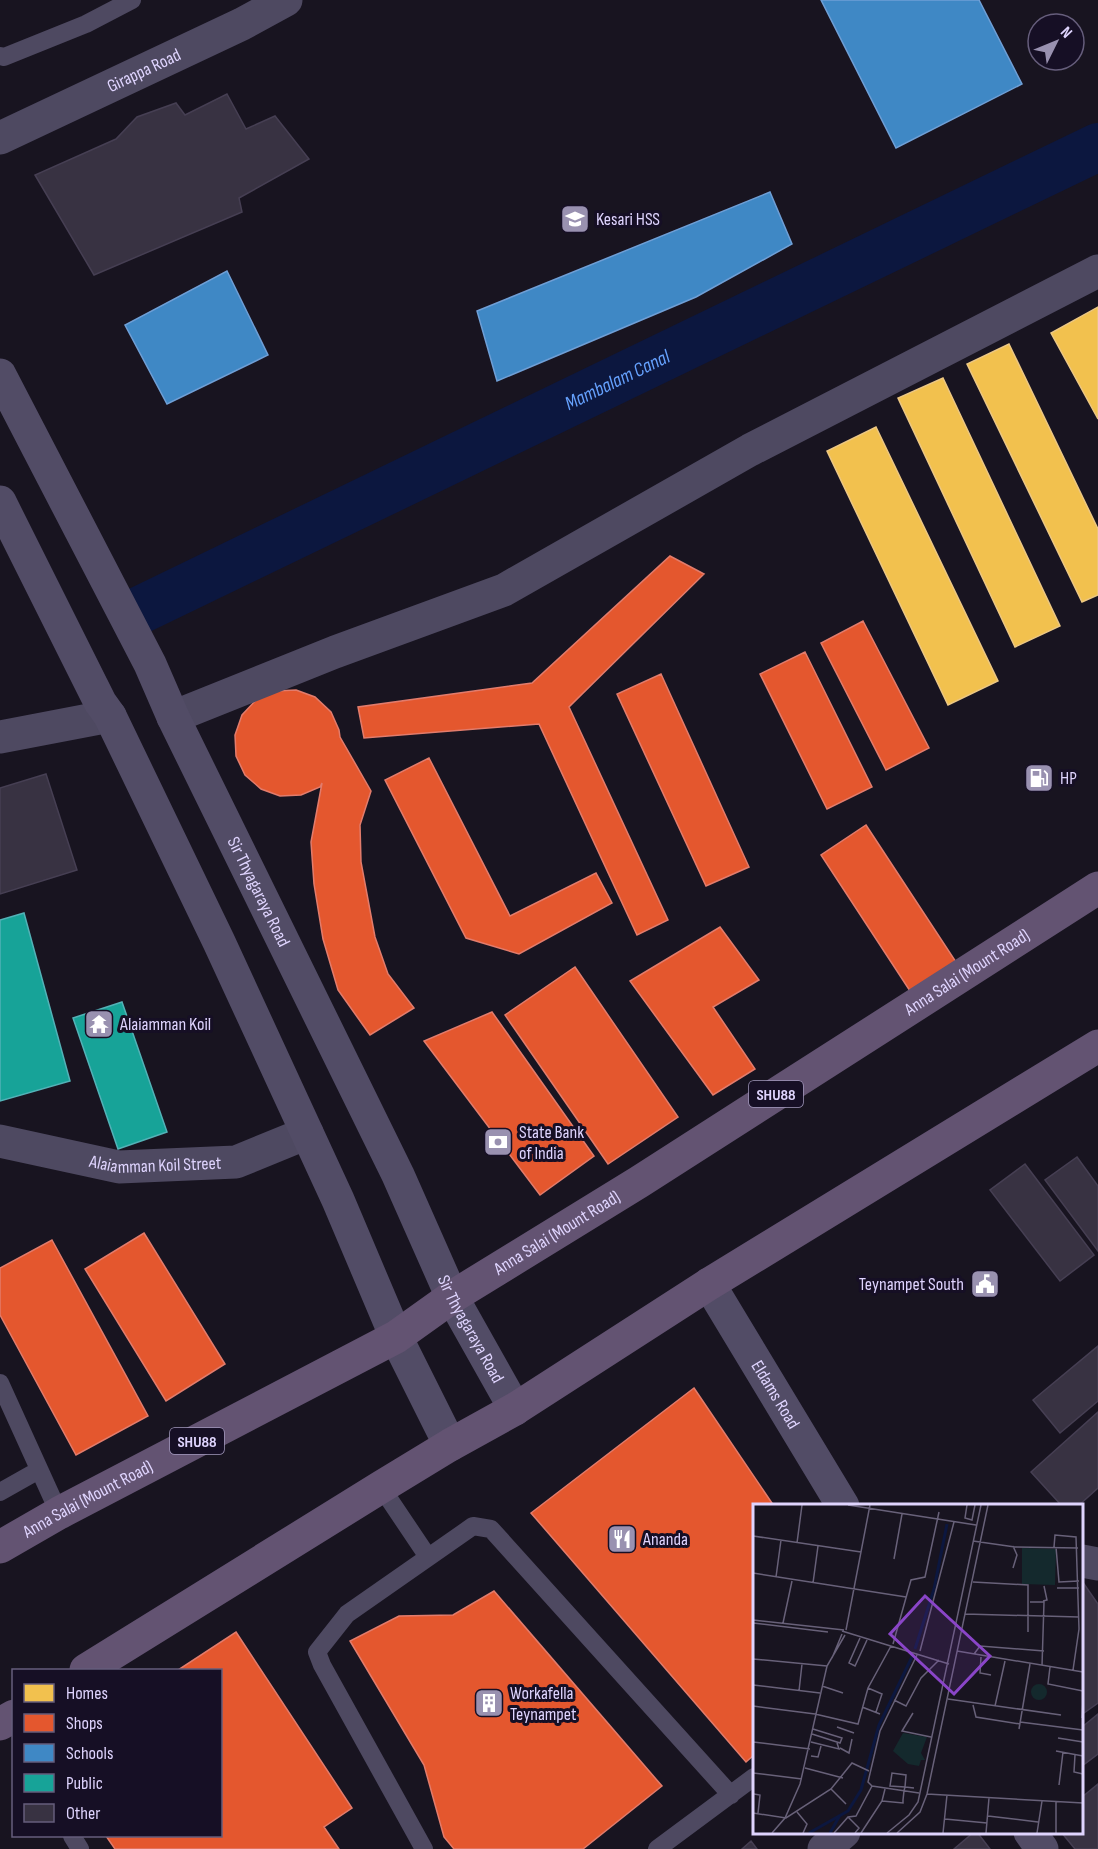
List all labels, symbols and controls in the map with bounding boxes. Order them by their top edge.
north arrow [1026,12,1086,72]
text: N [1056,23,1076,42]
street label: Girappa Road [104,44,184,97]
school or university icon: Kesari HSS [559,203,591,235]
place label: Kesari HSS [596,209,660,230]
water label: Mambalam Canal [561,344,675,416]
fuel station icon: HP [1023,762,1055,794]
place label: HP [1060,768,1077,789]
street label: Sir Thyagaraya Road [223,834,294,950]
street label: Anna Salai (Mount Road) [900,925,1034,1021]
temple icon: Alaiamman Koil [83,1008,115,1040]
place label: Alaiamman Koil [119,1014,211,1035]
road number: SHU88 [749,1081,803,1107]
place label: State Bank of India [519,1122,584,1164]
bank icon: State Bank of India [482,1126,514,1158]
street label: Alaiamman Koil Street [86,1151,222,1178]
street label: Anna Salai (Mount Road) [489,1186,624,1280]
public building icon: Teynampet South [969,1268,1001,1300]
street label: Sir Thyagaraya Road [433,1272,508,1387]
place label: Teynampet South [859,1274,964,1295]
street label: Eldams Road [747,1357,804,1433]
road number: SHU88 [170,1428,224,1454]
street label: Anna Salai (Mount Road) [18,1456,156,1543]
inset map [753,1504,1083,1834]
restaurant icon: Ananda [606,1523,638,1555]
place label: Ananda [642,1529,688,1550]
legend [12,1669,222,1837]
text: Homes [66,1683,108,1704]
place label: Workafella Teynampet [510,1683,577,1725]
building icon: Workafella Teynampet [473,1687,505,1719]
text: Shops [66,1713,103,1734]
text: Schools [66,1743,113,1764]
text: Public [66,1773,103,1794]
text: Other [66,1803,100,1824]

